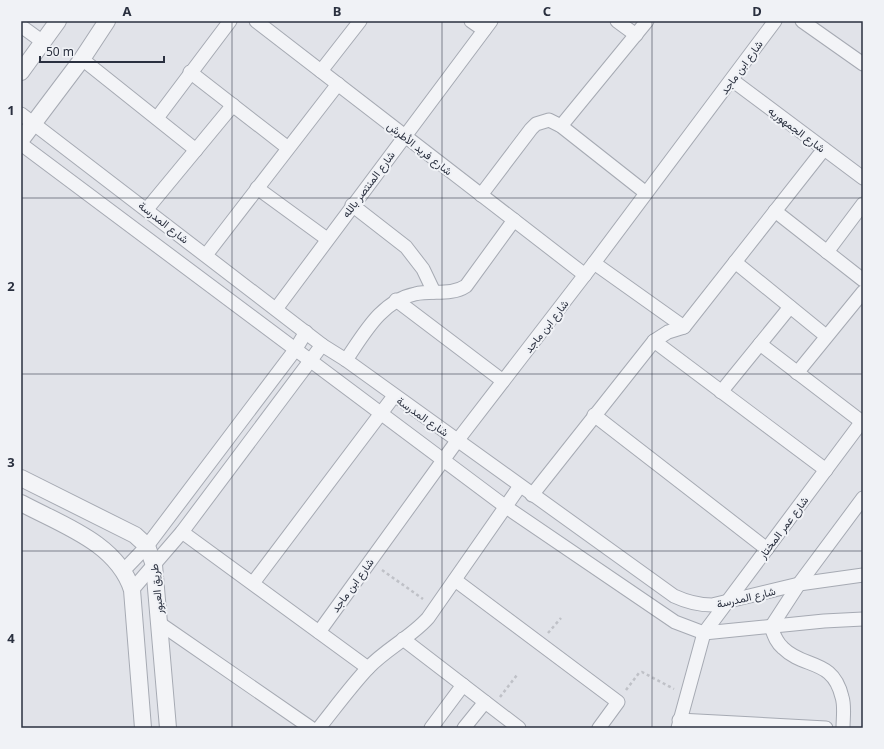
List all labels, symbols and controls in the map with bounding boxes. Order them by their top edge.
text: A [123,2,132,20]
text: B [333,2,341,20]
text: C [543,2,551,20]
text: D [752,2,762,20]
street label: شارع ابن ماجد [716,37,767,98]
scale bar [40,38,164,64]
text: 50 m [46,43,74,60]
text: 1 [7,101,15,119]
street label: شارع الجمهوريه [765,103,829,156]
street label: شارع فريد الأطرش [384,118,456,179]
street label: شارع المنتصر بالله [338,147,399,221]
street label: شارع المدرسة [135,198,193,247]
text: 2 [7,277,15,295]
street label: شارع ابن ماجد [521,296,572,356]
street label: شارع المدرسة [393,393,452,440]
text: 3 [7,453,15,471]
street label: شارع عمر المختار [754,492,812,563]
street label: شارع ابن ماجد [327,555,378,616]
street label: طريق العبور [146,563,166,616]
street label: شارع المدرسة [715,583,778,612]
text: 4 [7,629,15,647]

